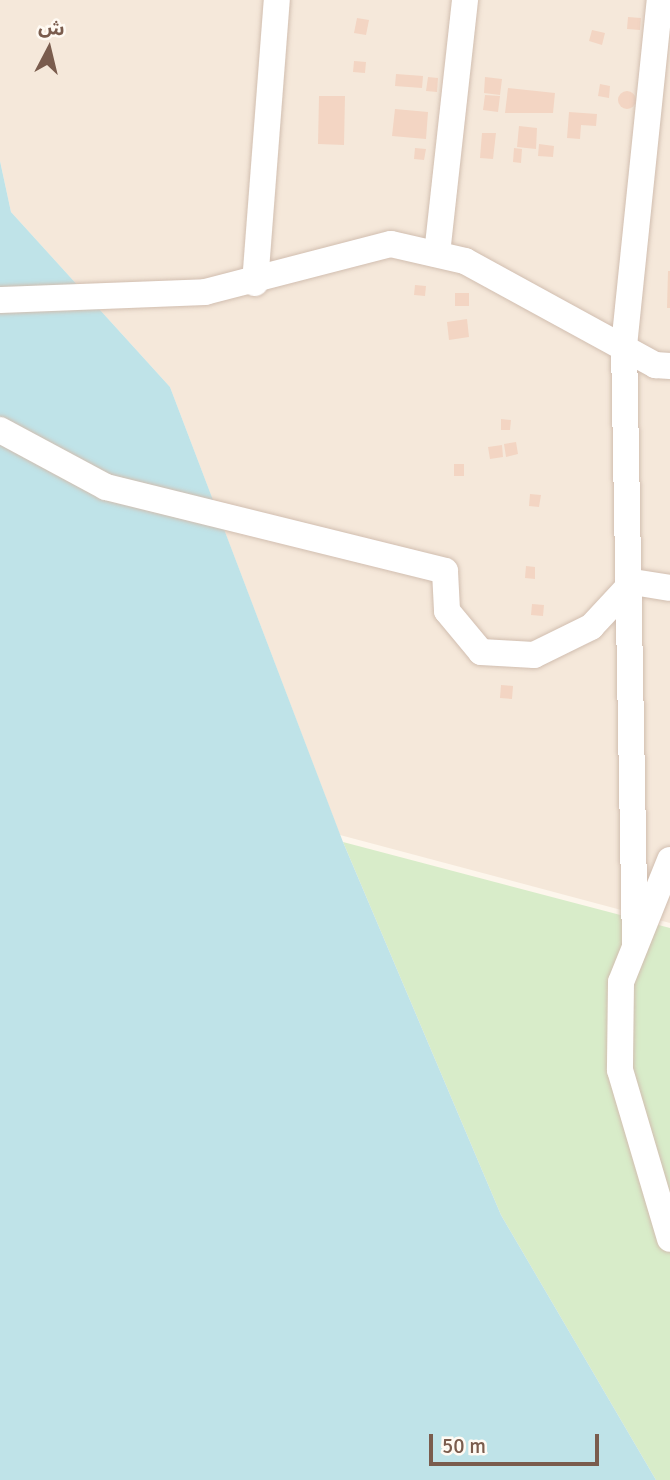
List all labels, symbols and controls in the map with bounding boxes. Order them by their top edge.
north arrow [14,14,84,84]
text: ش [37,15,66,42]
scale bar [432,1420,602,1464]
text: 50 m [442,1433,486,1459]

